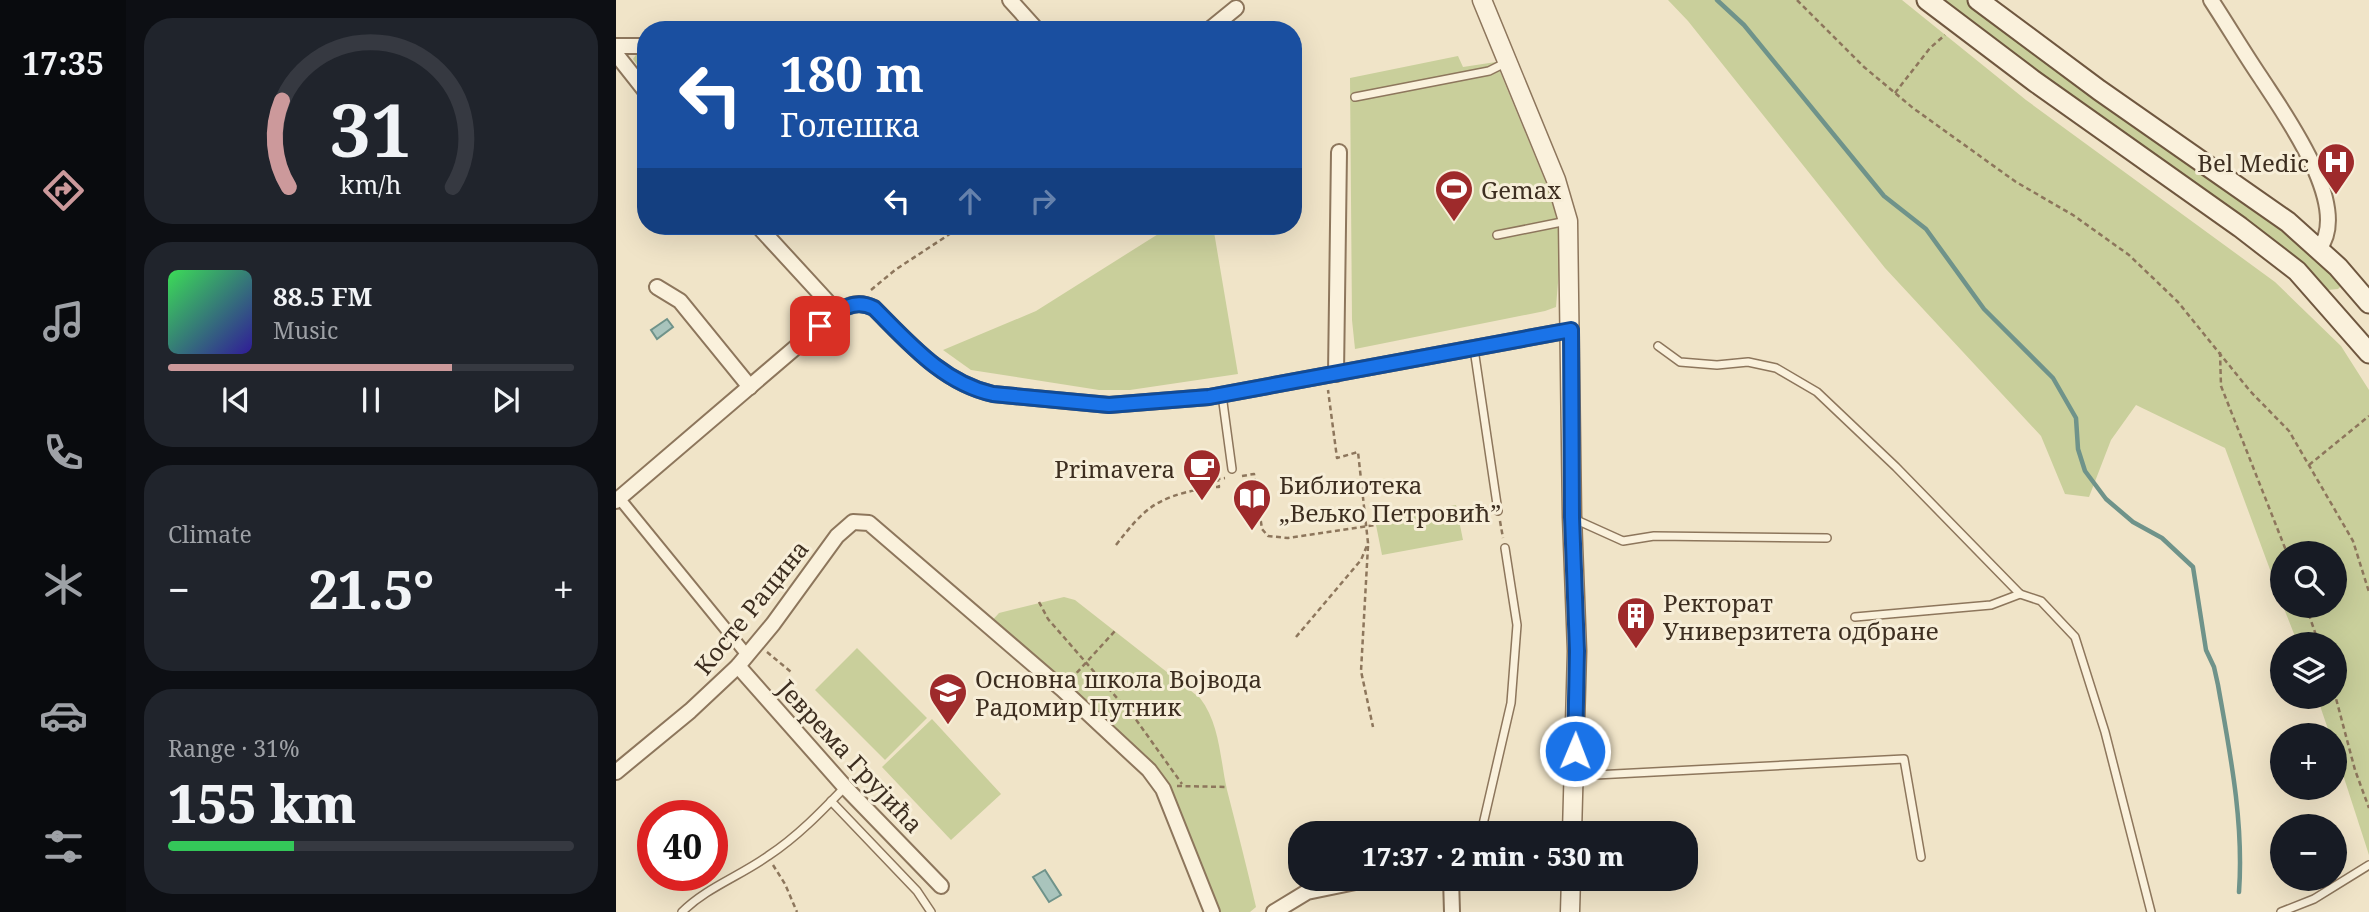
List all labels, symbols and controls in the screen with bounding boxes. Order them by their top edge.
text: 180 m [780,40,924,106]
text: 17:35 [22,41,104,84]
icon: left [665,49,756,140]
text: 31 [330,79,412,178]
text: Голешка [780,103,921,146]
hospital icon: Bel Medic [2315,141,2357,196]
place label: Bel Medic [2197,146,2309,179]
icon: directions [39,166,88,215]
text: km/h [340,167,402,201]
sports icon: Gemax [1433,168,1475,223]
place label: Gemax [1481,173,1561,206]
icon: left [878,182,916,220]
icon: ahead [951,182,989,220]
icon: right [1024,182,1062,220]
text: 88.5 FM [273,278,372,314]
pin [790,296,850,356]
icon: music [39,297,88,346]
icon: arrive [801,307,839,345]
text: Music [273,314,338,346]
icon: previous [217,381,255,419]
icon: pause [352,381,390,419]
icon: next [487,381,525,419]
icon: phone [39,428,88,477]
cafe icon: Primavera [1181,447,1223,502]
place label: Primavera [1054,452,1175,485]
place label: Библиотека „Вељко Петровић” [1279,468,1501,529]
library icon: Библиотека „Вељко Петровић” [1231,477,1273,532]
text: Climate [168,518,252,550]
street label: Косте Рацина [686,533,816,681]
map controls [2270,541,2347,891]
button: search [2270,541,2347,618]
text: 21.5° [309,553,434,624]
icon: climate [39,560,88,609]
text: − [168,563,190,615]
text: + [553,563,574,615]
place label: Ректорат Универзитета одбране [1663,586,1939,647]
building icon: Ректорат Универзитета одбране [1615,595,1657,650]
button: layers [2270,632,2347,709]
place label: Основна школа Војвода Радомир Путник [975,662,1262,723]
street label: Јеврема Грујића [771,671,931,840]
school or university icon: Основна школа Војвода Радомир Путник [927,671,969,726]
icon: car [39,691,88,740]
position arrow [1538,714,1612,788]
button: + [2270,723,2347,800]
text: Range · 31% [168,732,300,764]
text: 155 km [168,767,356,838]
speed limit sign: 40 [637,800,728,891]
button: − [2270,814,2347,891]
icon: filters [39,822,88,871]
text: 17:37 · 2 min · 530 m [1362,838,1624,874]

